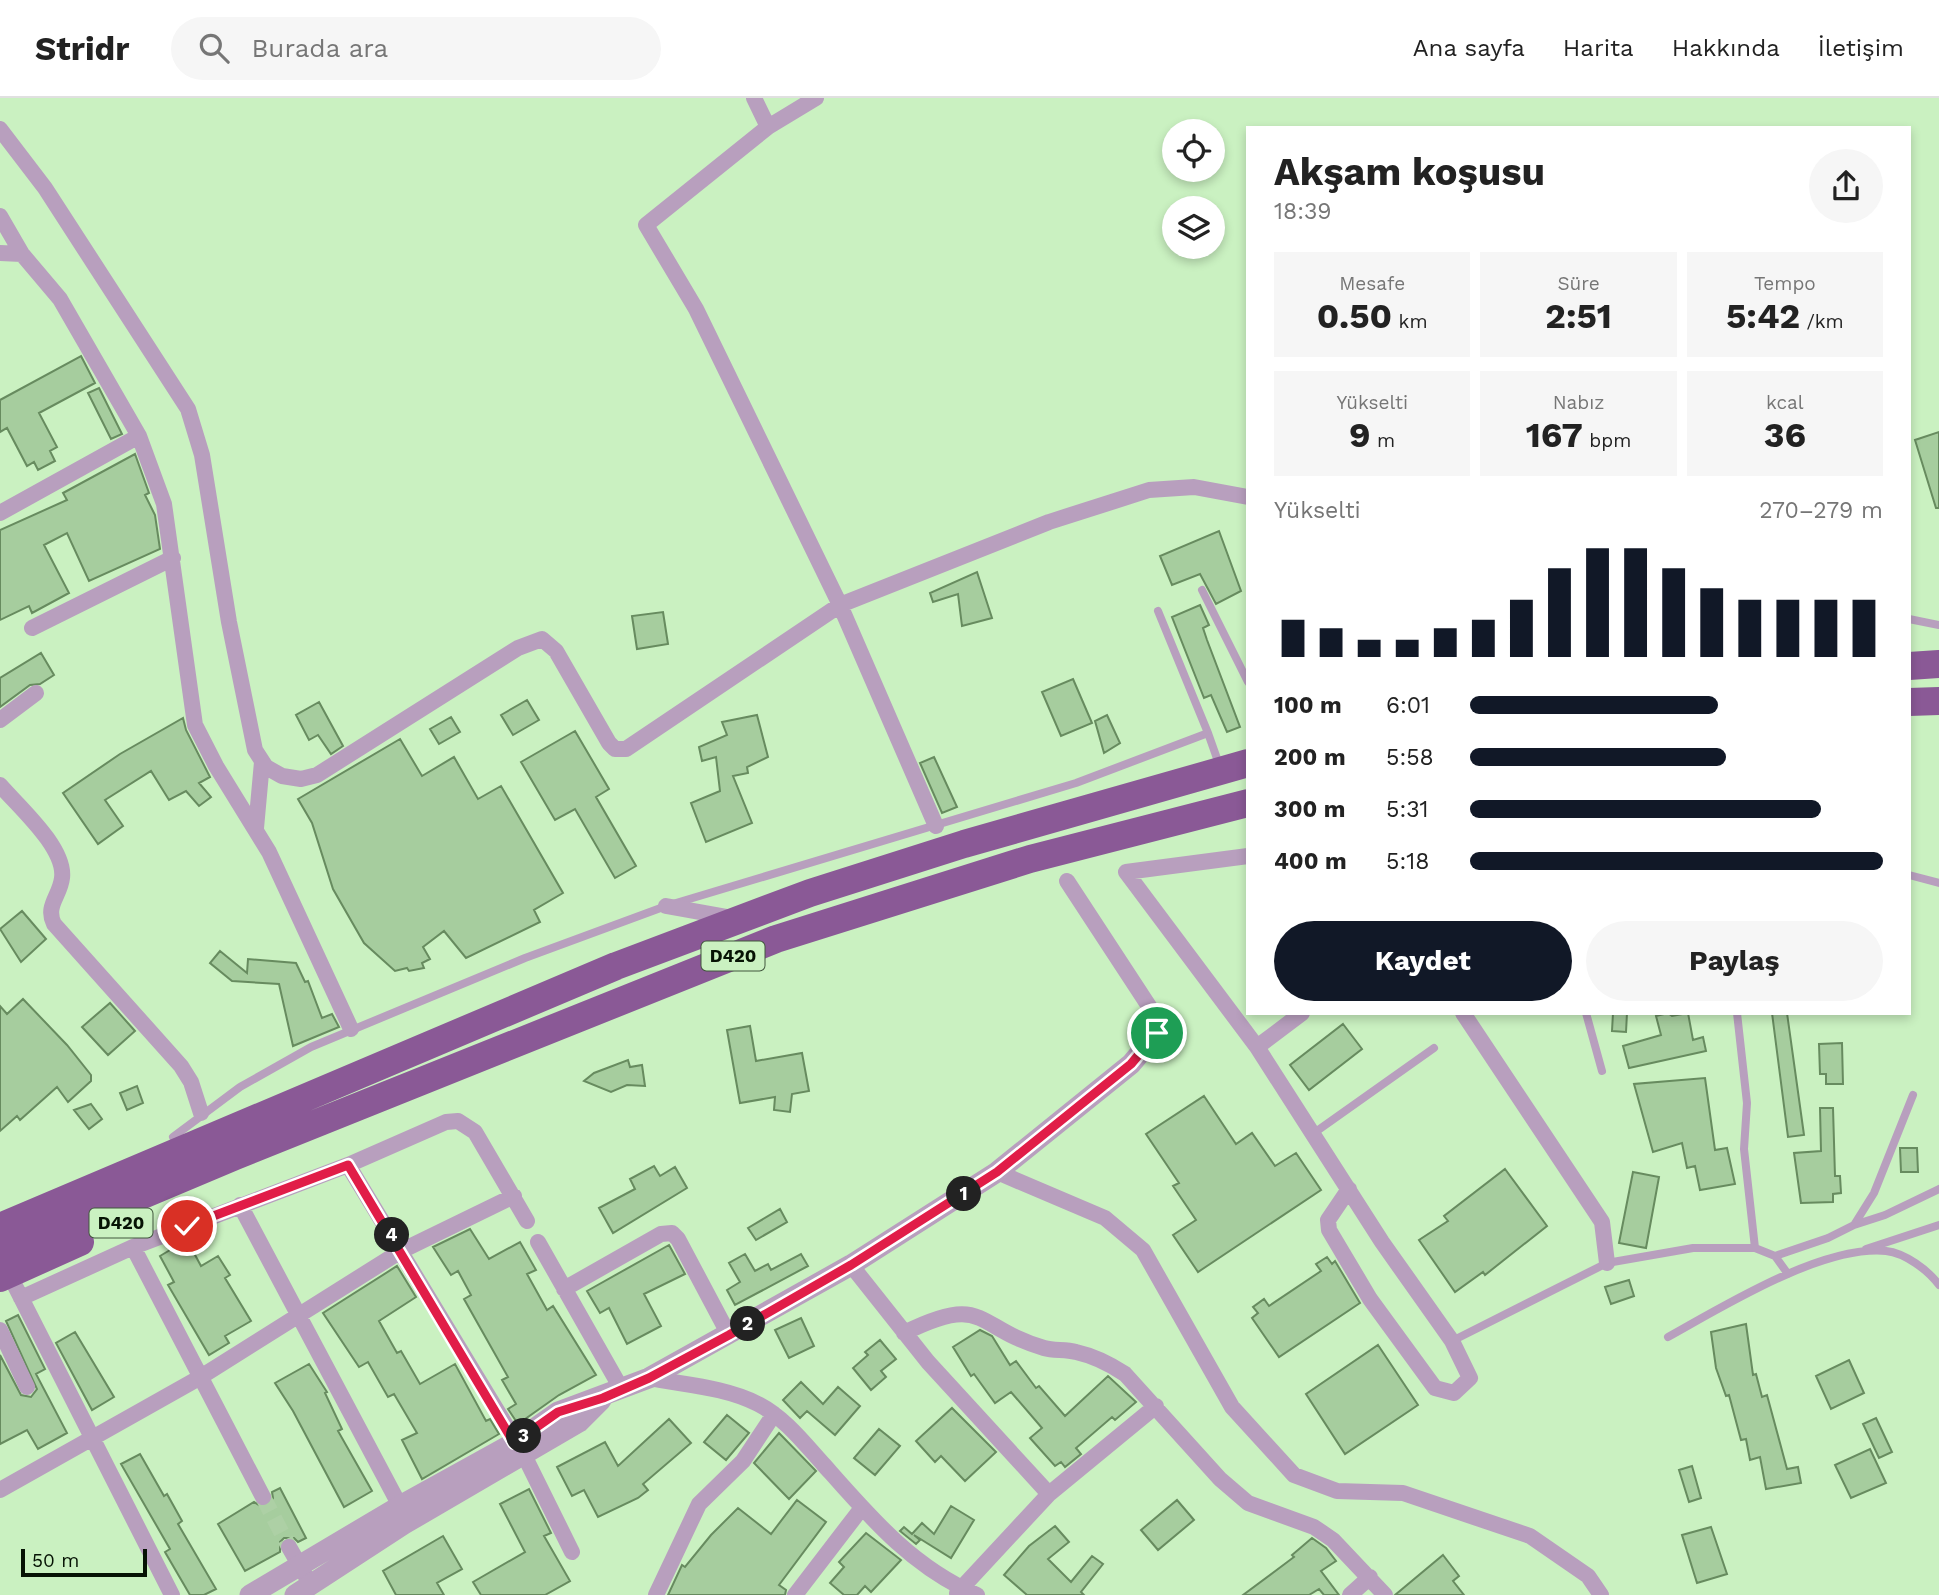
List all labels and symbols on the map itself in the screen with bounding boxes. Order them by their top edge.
road number: D420 [702,942,764,970]
pin [1127,1003,1187,1063]
pin: 1 [946,1176,982,1212]
pin [157,1196,217,1256]
road number: D420 [90,1208,152,1238]
pin: 4 [374,1218,410,1252]
pin: 2 [730,1306,766,1342]
pin: 3 [506,1418,542,1454]
scale bar [21,1546,147,1578]

